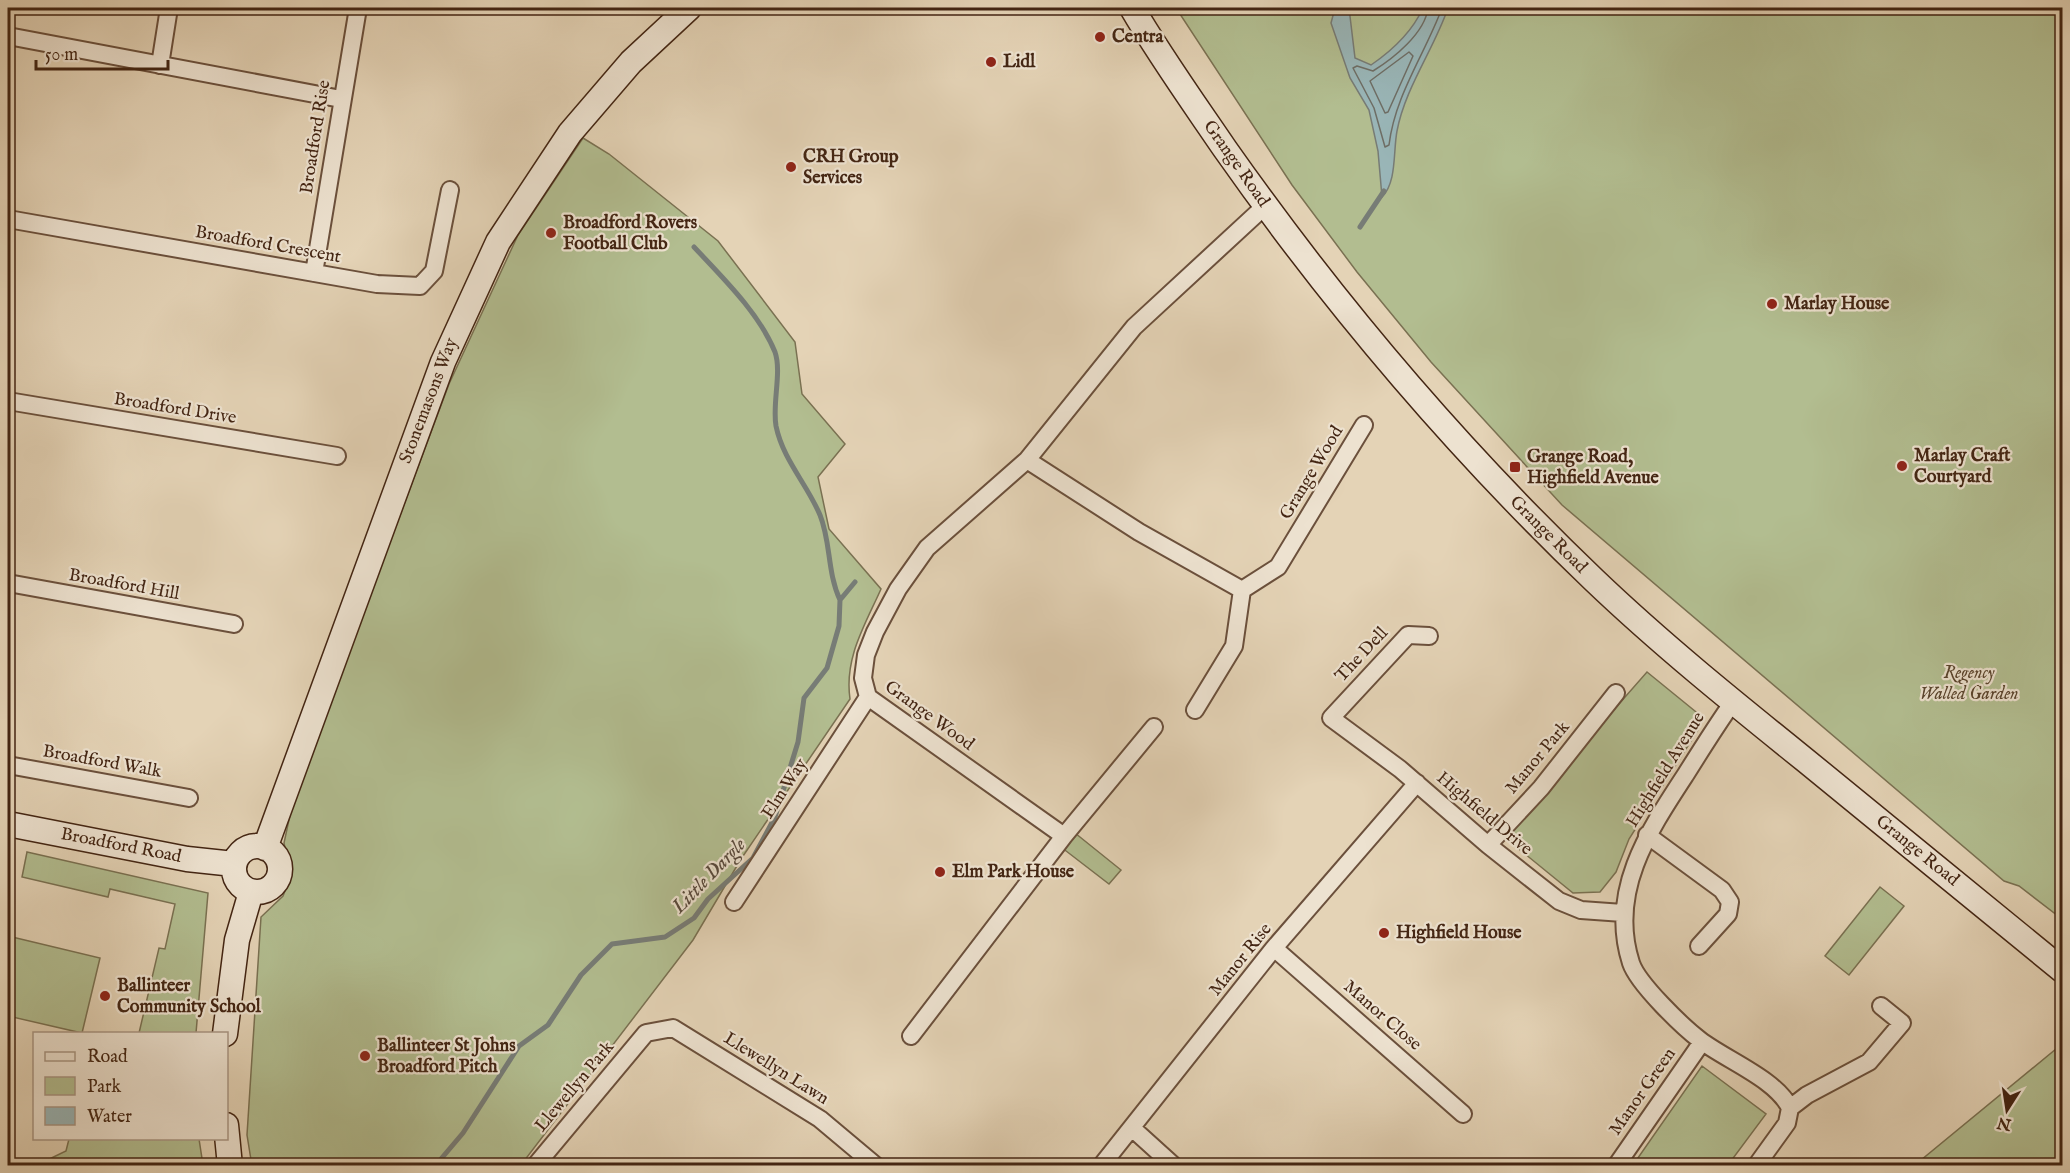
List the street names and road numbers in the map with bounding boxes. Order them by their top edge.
street label: Broadford Rise [296,78,336,196]
street label: Grange Road [1198,116,1275,212]
street label: Broadford Crescent [193,221,343,269]
street label: Stonemasons Way [394,335,464,467]
street label: Broadford Drive [112,388,238,430]
street label: Grange Wood [1275,422,1349,524]
street label: Grange Road [1504,491,1592,579]
street label: Broadford Hill [67,564,181,606]
street label: The Dell [1331,622,1393,688]
street label: Grange Wood [880,676,979,757]
street label: Highfield Avenue [1621,708,1711,832]
street label: Manor Park [1501,716,1576,799]
street label: Broadford Walk [41,740,164,784]
street label: Elm Way [757,754,813,824]
street label: Highfield Drive [1431,767,1537,861]
street label: Grange Road [1871,810,1964,892]
street label: Broadford Road [59,823,184,869]
street label: Manor Rise [1205,919,1277,1001]
street label: Manor Close [1338,976,1426,1056]
street label: Llewellyn Lawn [719,1028,833,1111]
street label: Llewellyn Park [530,1036,620,1137]
street label: Manor Green [1604,1043,1682,1140]

